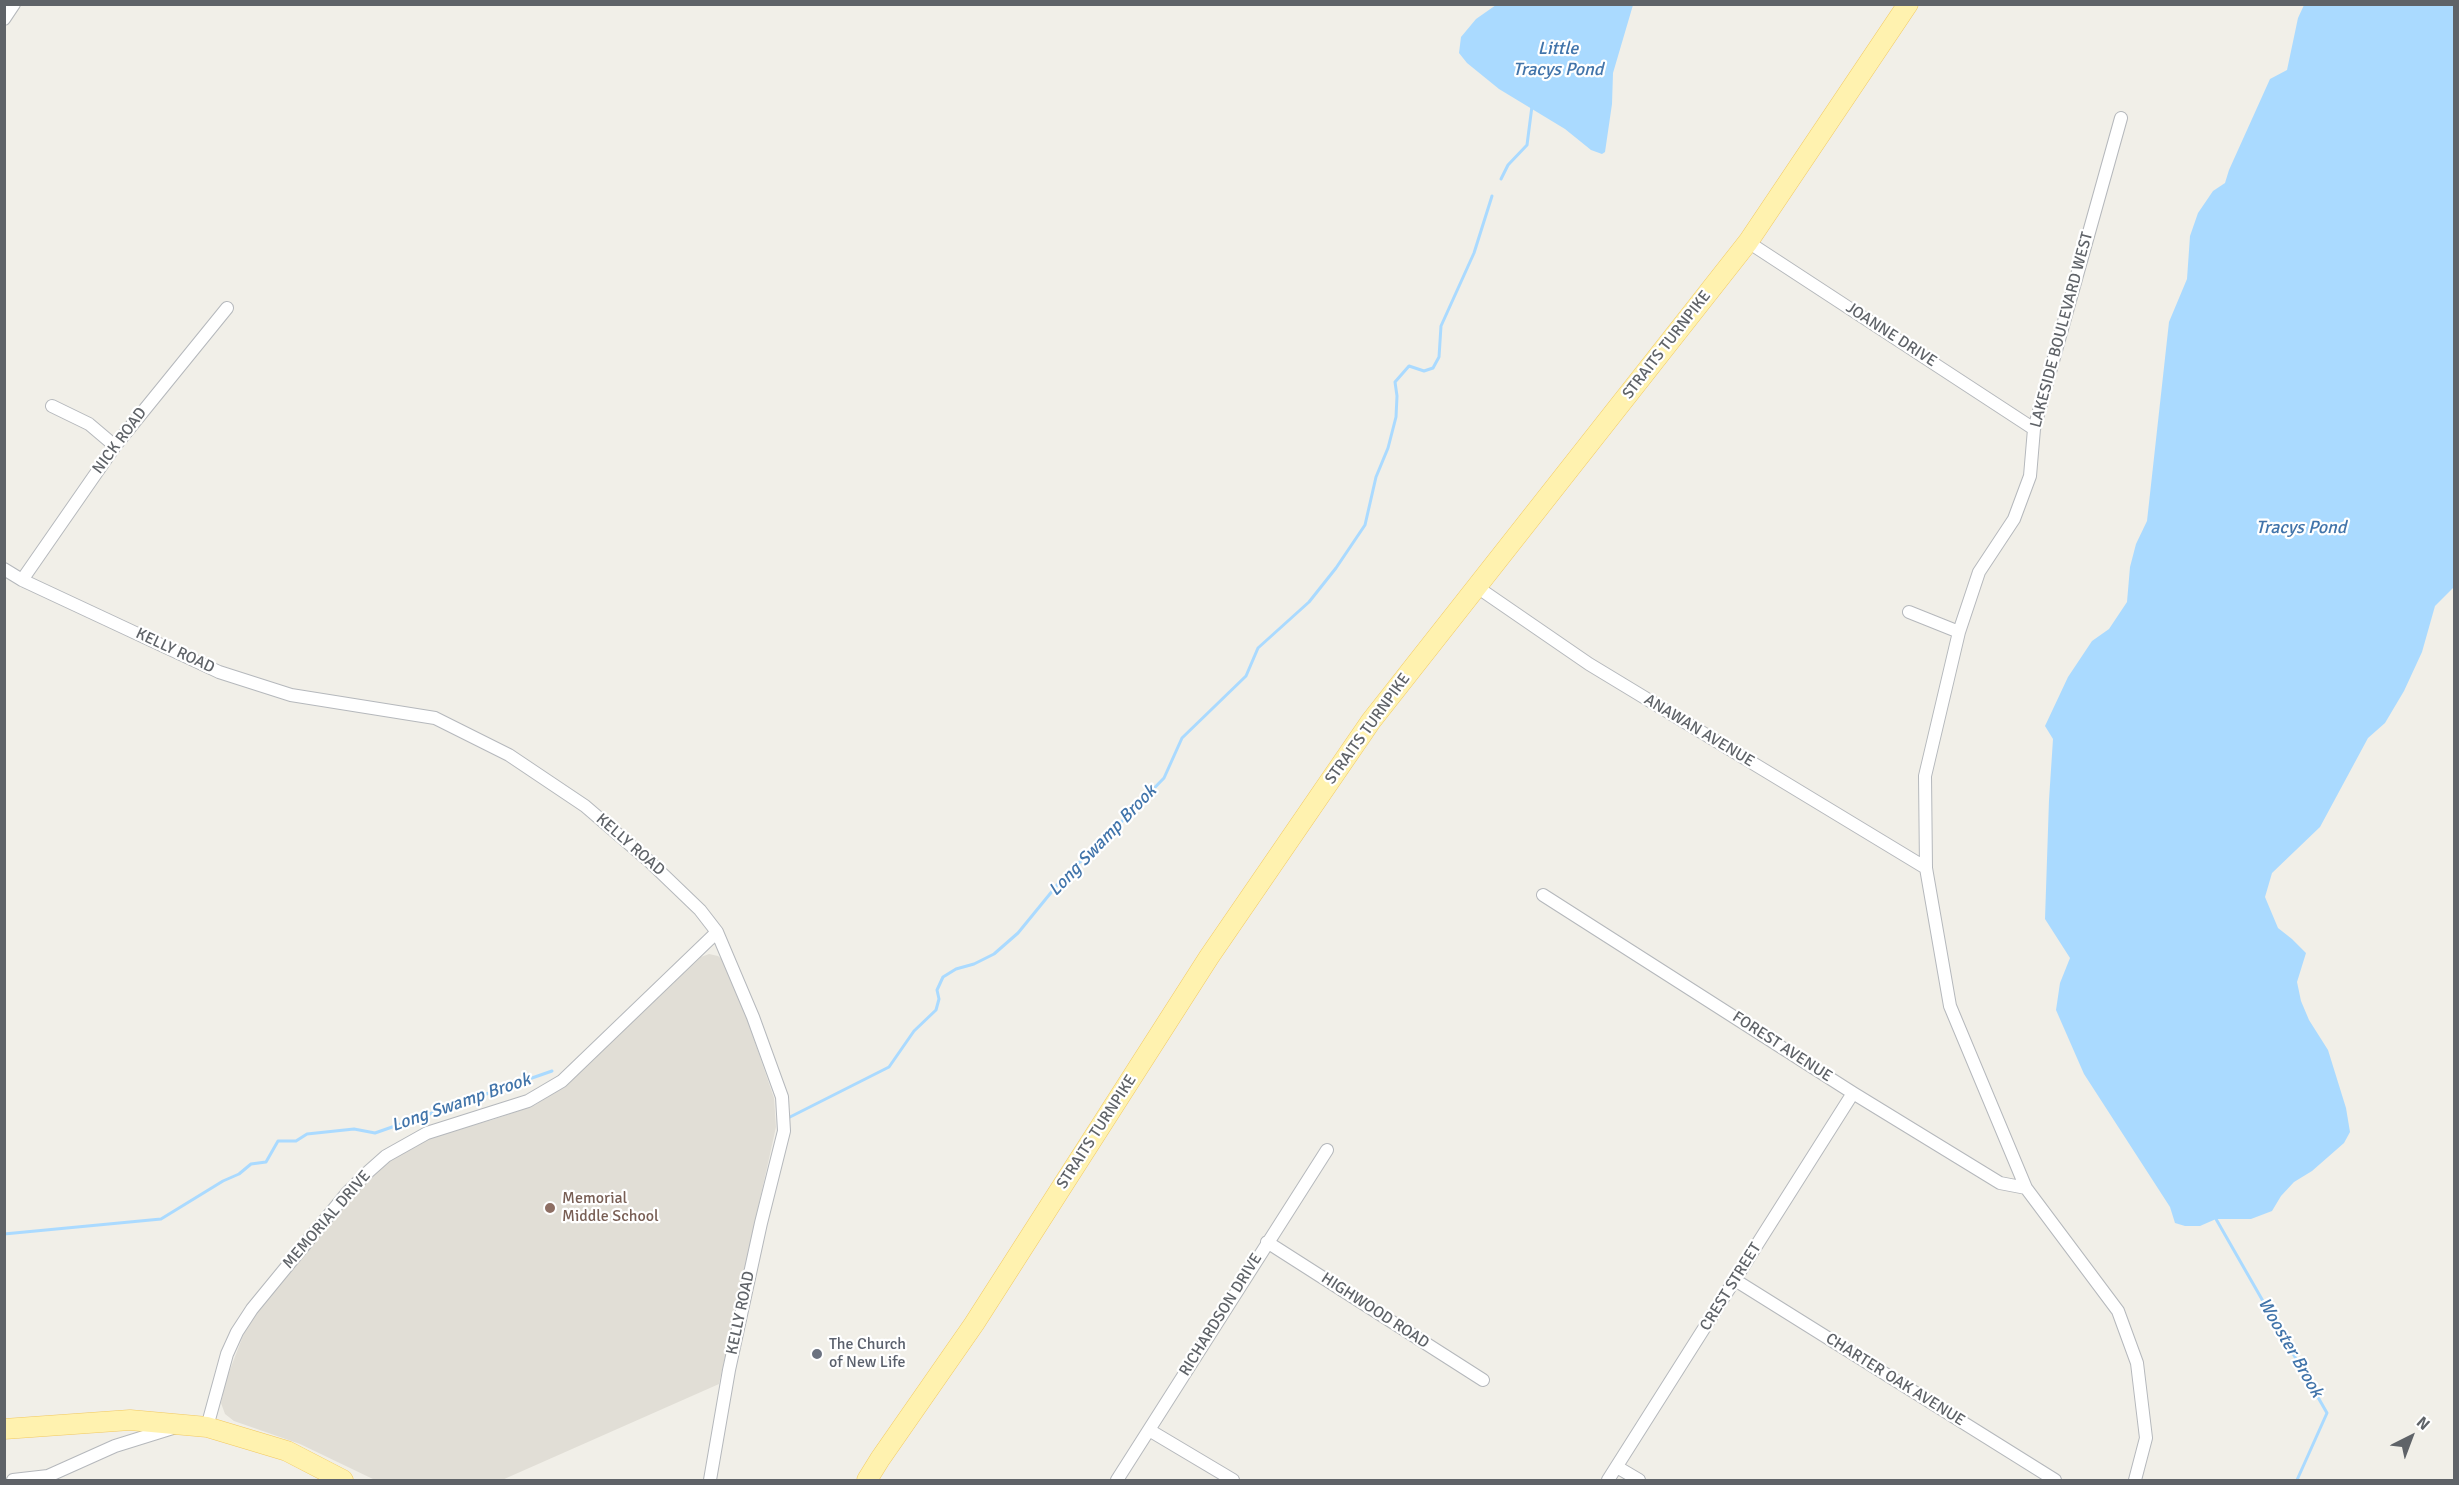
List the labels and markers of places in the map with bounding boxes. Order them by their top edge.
place label: Memorial Middle School [562,1189,659,1227]
marker: Memorial Middle School [543,1201,557,1215]
place label: The Church of New Life [829,1335,906,1373]
marker: The Church of New Life [810,1347,824,1361]

